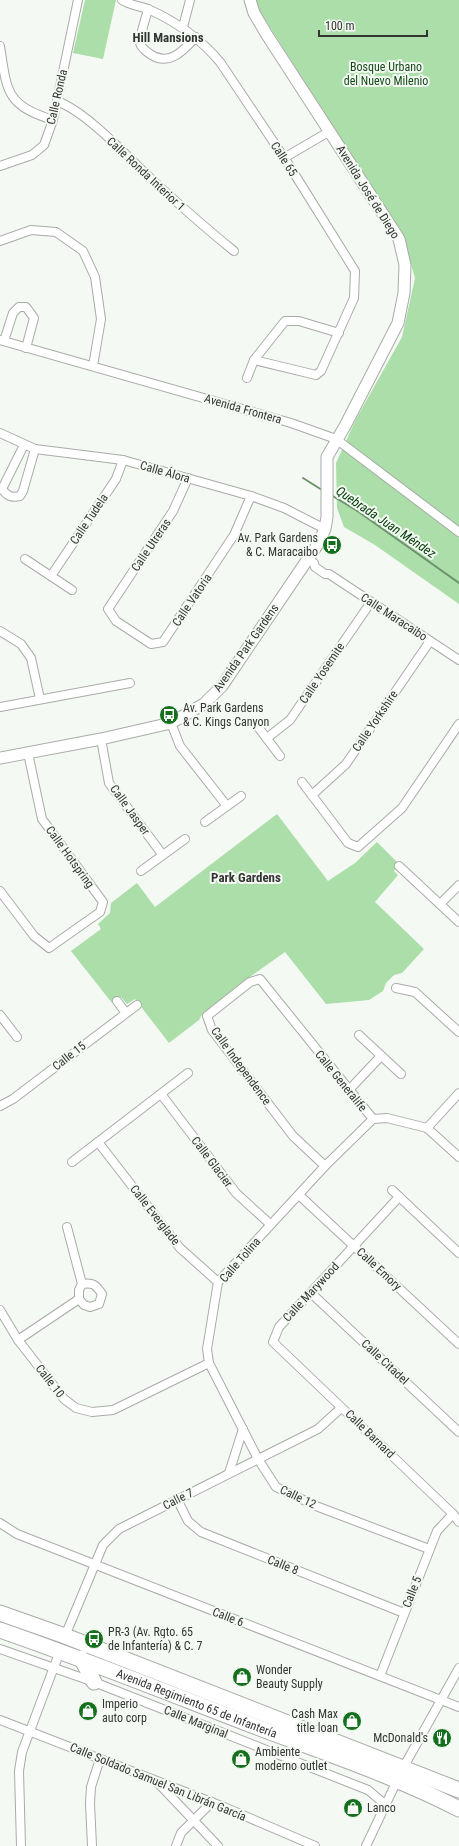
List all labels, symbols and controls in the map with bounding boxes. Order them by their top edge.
scale bar [319,12,427,38]
text: 100 m [325,19,355,33]
district label: Hill Mansions [132,30,204,45]
park label: Bosque Urbano del Nuevo Milenio [344,60,428,88]
street label: Calle Ronda [44,68,70,126]
street label: Calle Ronda Interior 1 [104,134,188,214]
street label: Calle 65 [268,139,300,179]
street label: Avenida José de Diego [334,143,402,241]
street label: Avenida Frontera [203,391,283,427]
street label: Calle Álora [138,457,192,486]
water label: Quebrada Juan Méndez [333,483,439,561]
street label: Calle Tudela [67,491,111,547]
street label: Calle Utreras [128,516,174,574]
place label: Av. Park Gardens & C. Maracaibo [238,531,318,559]
bus stop icon: Av. Park Gardens & C. Maracaibo [321,534,343,556]
street label: Calle Vatoria [169,571,215,629]
street label: Calle Maracaibo [358,590,430,644]
street label: Avenida Park Gardens [211,601,281,695]
street label: Calle Yosemite [296,640,348,706]
street label: Calle Yorkshire [349,687,401,754]
place label: Av. Park Gardens & C. Kings Canyon [183,701,270,729]
bus stop icon: Av. Park Gardens & C. Kings Canyon [158,704,180,726]
street label: Calle Jasper [107,782,153,838]
street label: Calle Hotspring [43,823,97,891]
district label: Park Gardens [211,870,281,885]
street label: Calle Independence [208,1024,274,1108]
street label: Calle 15 [50,1039,88,1073]
street label: Calle Generalife [312,1048,370,1115]
street label: Calle Glacier [188,1134,236,1190]
street label: Calle Everglade [127,1182,183,1248]
street label: Calle Tolina [217,1234,263,1285]
street label: Calle Emory [354,1245,404,1293]
street label: Calle Marywood [280,1259,342,1324]
street label: Calle Citadel [358,1337,412,1387]
street label: Calle 10 [33,1362,67,1400]
street label: Calle Barnard [342,1407,398,1461]
street label: Calle 12 [278,1483,318,1511]
street label: Calle 7 [160,1485,196,1513]
street label: Calle 8 [265,1552,301,1578]
street label: Calle 5 [400,1574,424,1610]
street label: Calle 6 [210,1605,246,1629]
place label: PR-3 (Av. Rgto. 65 de Infantería) & C. 7 [108,1625,202,1653]
bus stop icon: PR-3 (Av. Rgto. 65 de Infantería) & C. 7 [83,1628,105,1650]
place label: Wonder Beauty Supply [256,1663,323,1691]
street label: Avenida Regimiento 65 de Infantería [114,1666,279,1741]
shop icon: Wonder Beauty Supply [231,1666,253,1688]
place label: Imperio auto corp [102,1697,147,1725]
shop icon: Imperio auto corp [77,1700,99,1722]
street label: Calle Marginal [162,1703,230,1741]
place label: Cash Max title loan [291,1707,338,1735]
shop icon: Cash Max title loan [341,1710,363,1732]
restaurant icon: McDonald's [431,1727,453,1749]
place label: McDonald's [373,1731,428,1745]
street label: Calle Soldado Samuel San Librán García [68,1740,248,1824]
place label: Ambiente moderno outlet [255,1745,328,1773]
shop icon: Ambiente moderno outlet [230,1748,252,1770]
shop icon: Lanco [342,1797,364,1819]
place label: Lanco [367,1801,396,1815]

